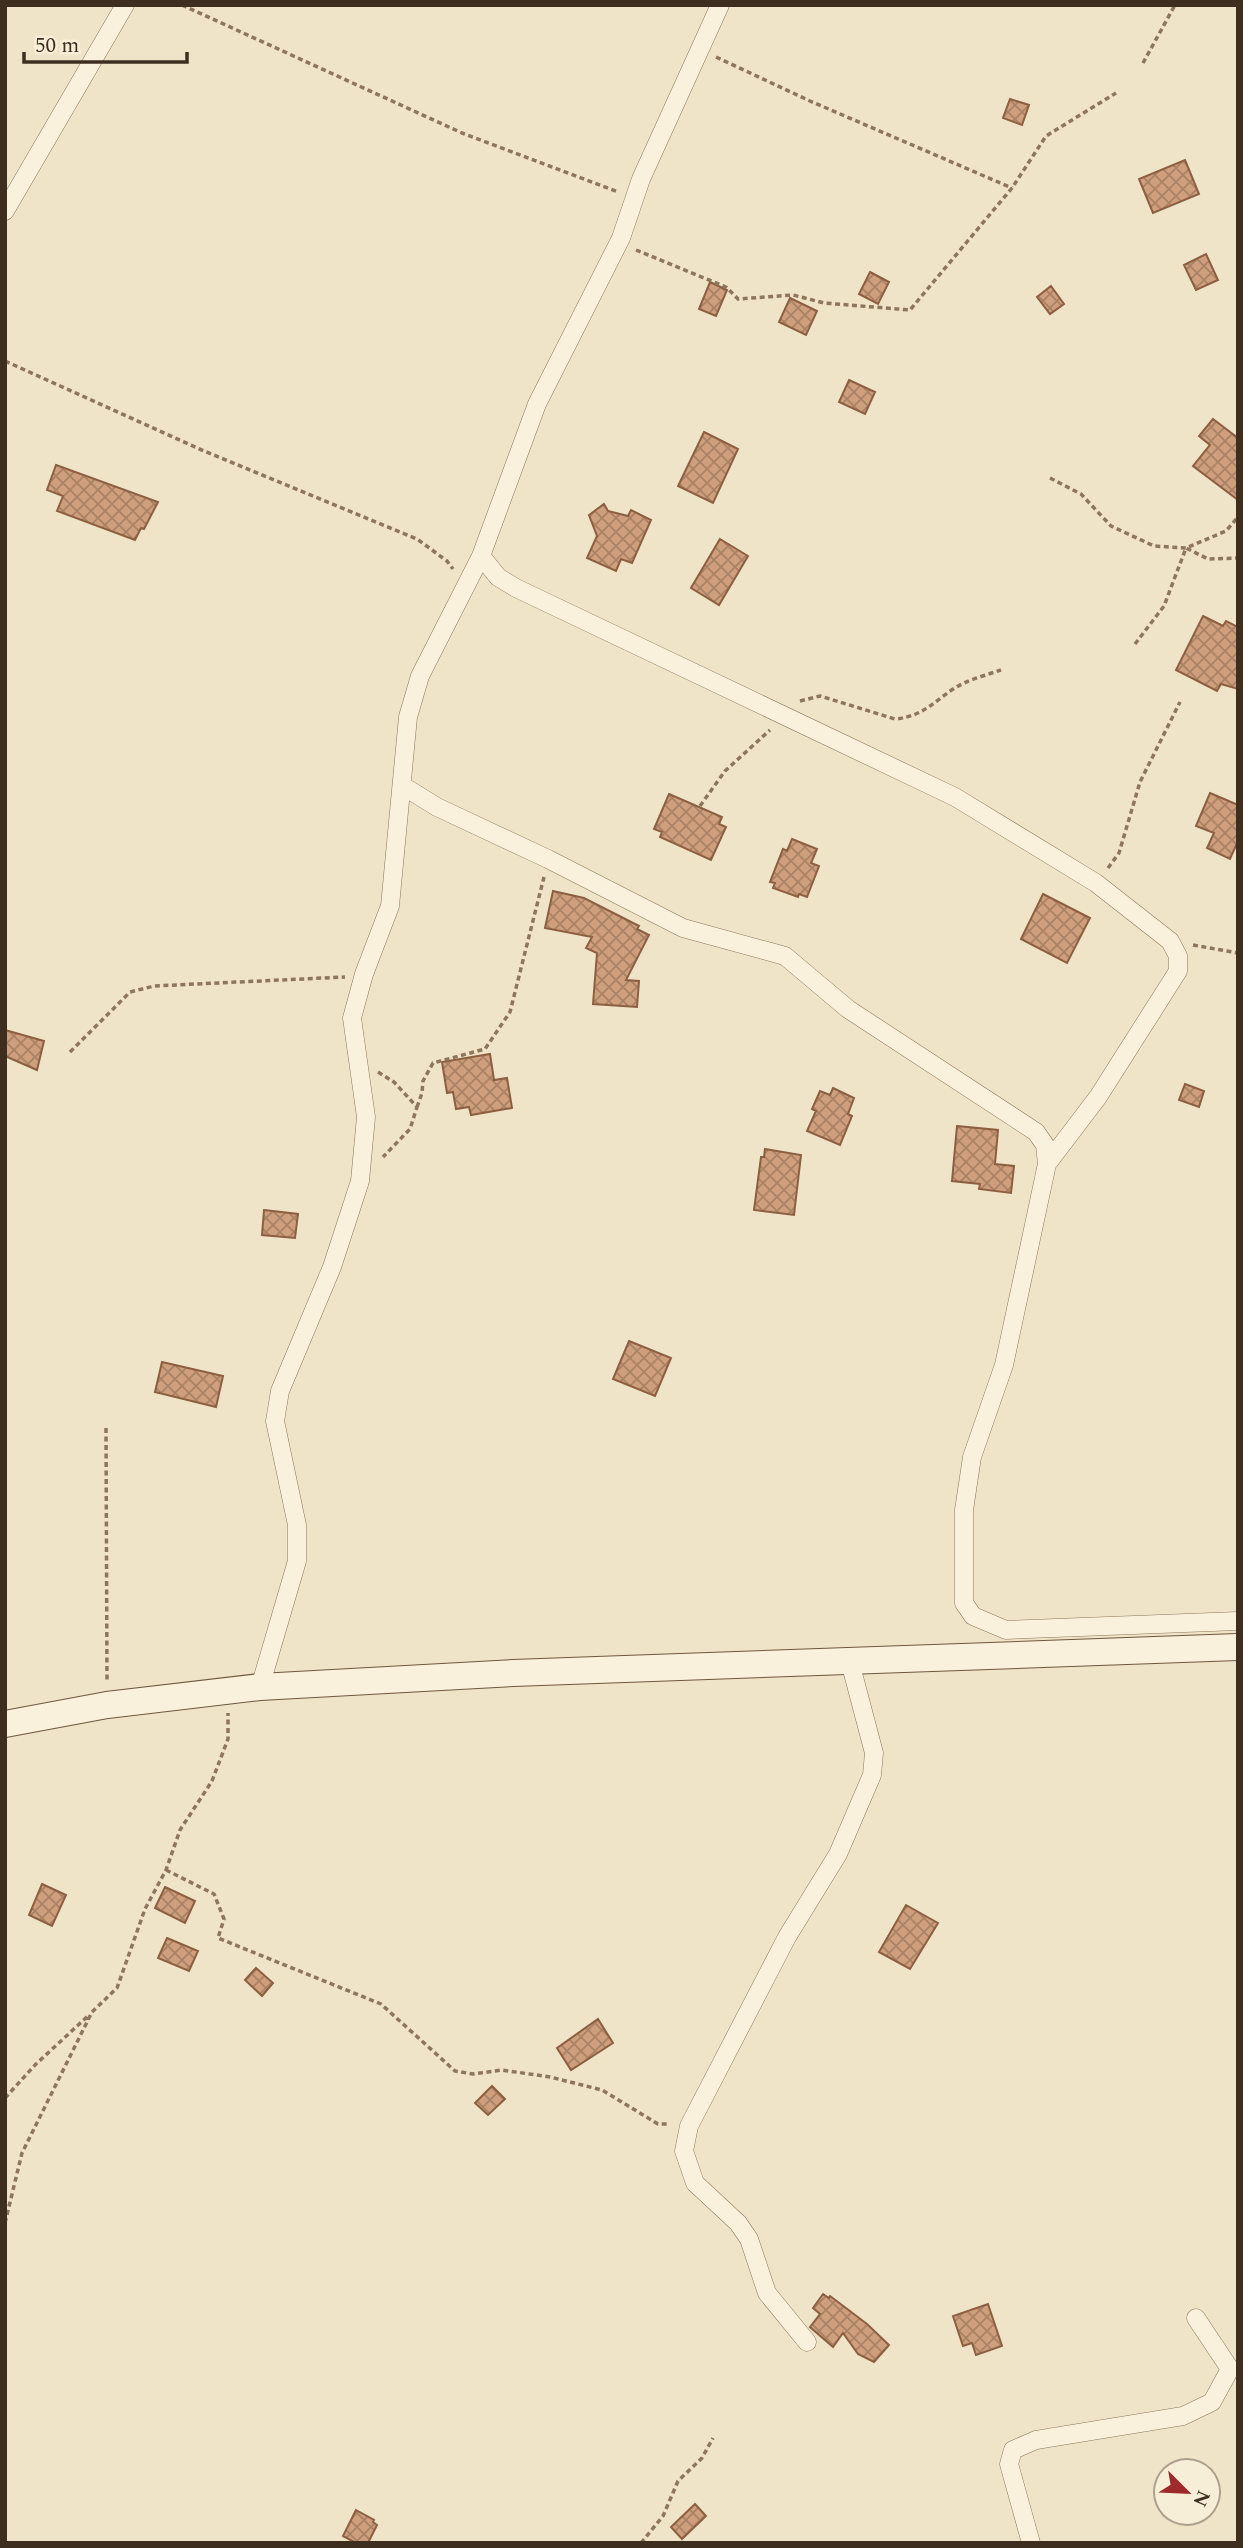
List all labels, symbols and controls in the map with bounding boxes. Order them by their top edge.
scale bar [24,21,187,65]
text: 50 m [35,30,79,62]
north arrow [1152,2457,1222,2527]
text: N [1185,2485,1218,2511]

